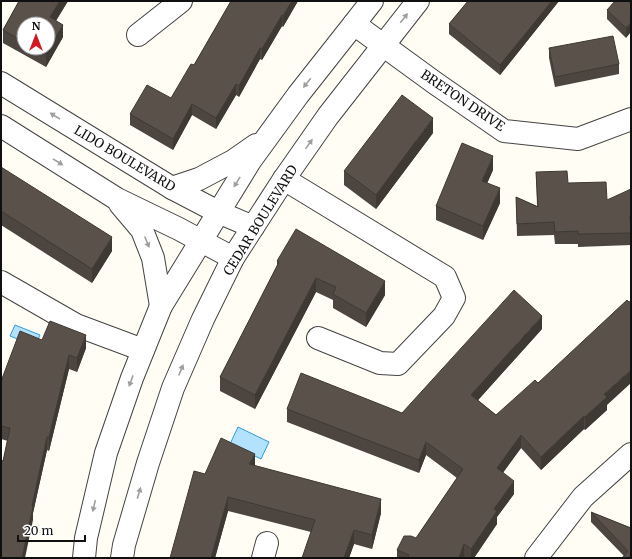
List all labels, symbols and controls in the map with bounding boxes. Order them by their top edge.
one-way arrow [400,13,409,24]
north arrow [16,16,56,56]
text: N [32,19,41,33]
street label: BRETON DRIVE [417,66,509,135]
one-way arrow [303,77,312,88]
one-way arrow [50,112,61,120]
street label: LIDO BOULEVARD [71,121,179,195]
one-way arrow [305,139,313,149]
one-way arrow [53,158,63,166]
street label: CEDAR BOULEVARD [220,162,301,279]
one-way arrow [233,177,241,187]
one-way arrow [144,237,150,249]
one-way arrow [178,364,184,376]
one-way arrow [127,376,133,388]
one-way arrow [136,487,142,499]
one-way arrow [90,500,96,512]
scale bar [18,517,85,543]
text: 20 m [24,523,53,538]

